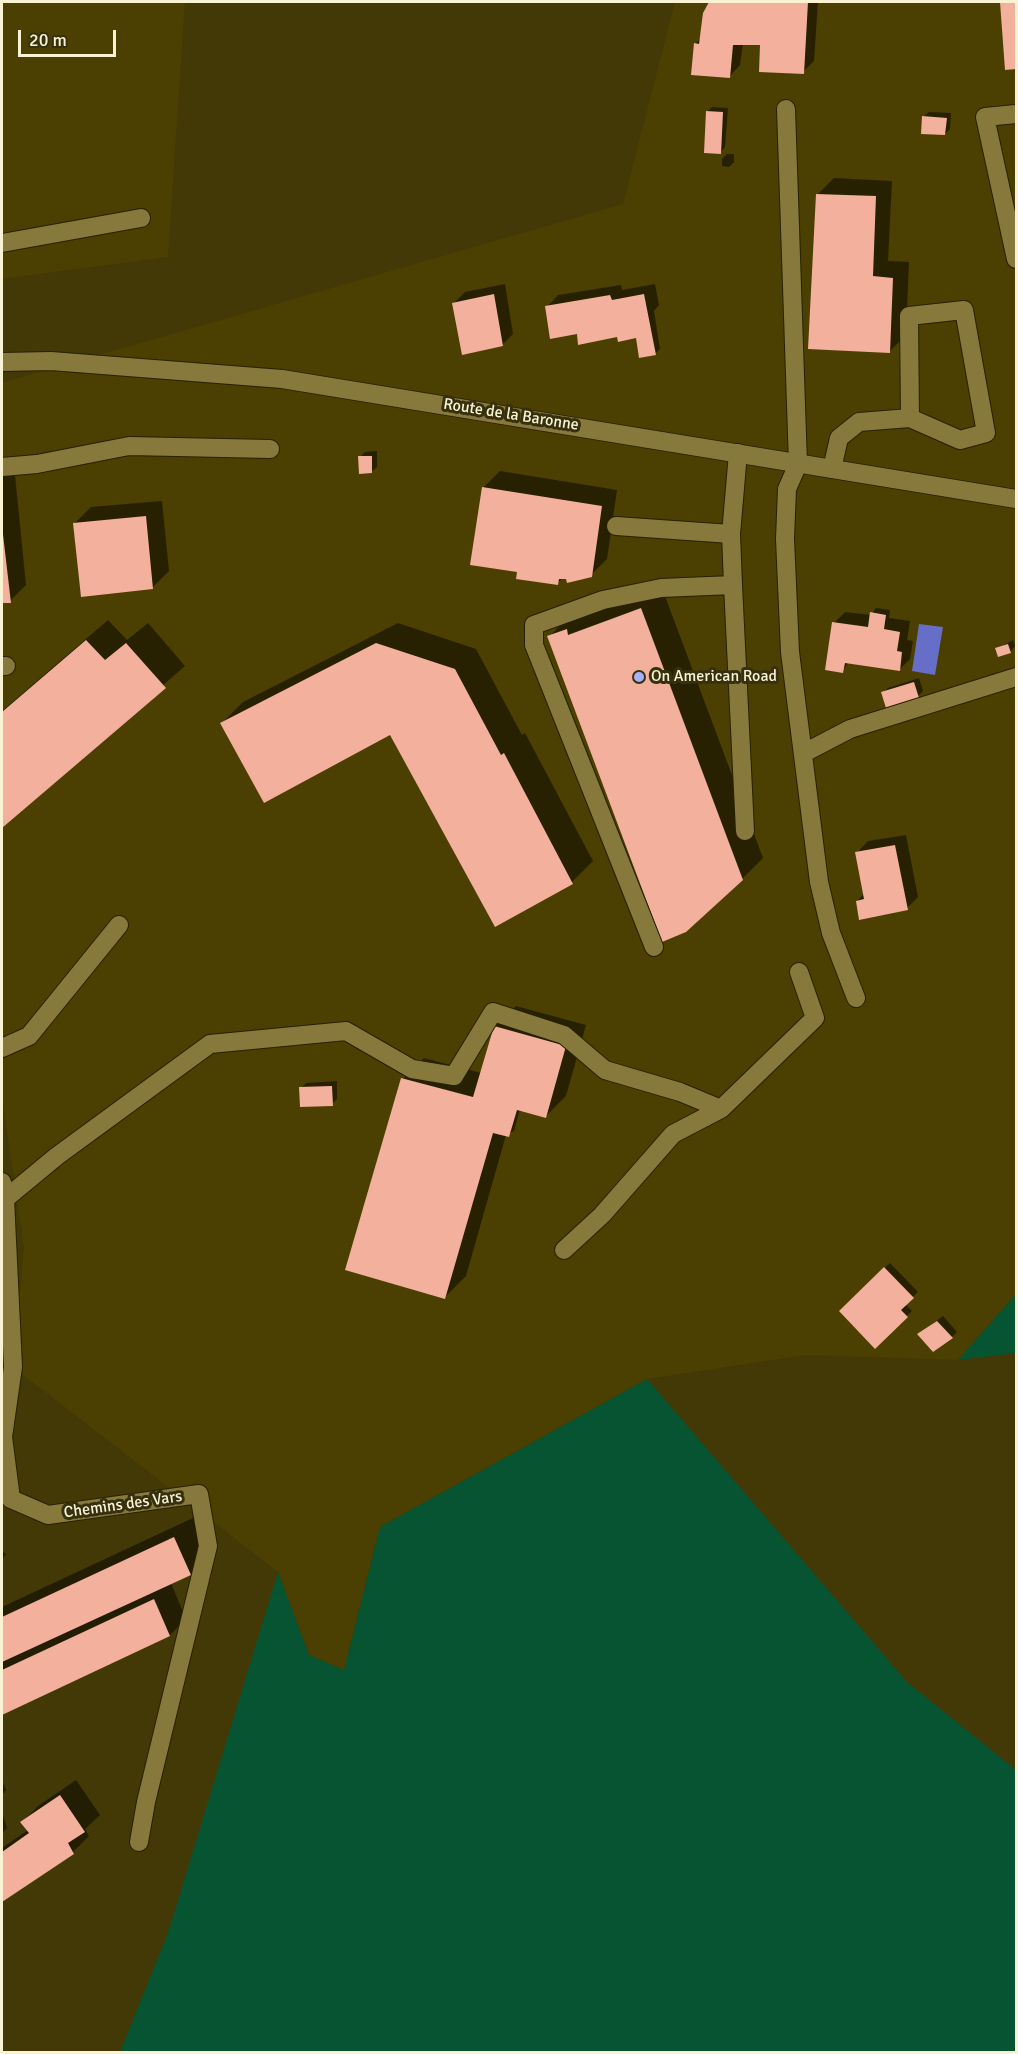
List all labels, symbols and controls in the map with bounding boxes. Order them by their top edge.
scale bar [21,18,118,56]
text: 20 m [29,29,67,51]
street label: Route de la Baronne [442,395,580,435]
place label: On American Road [651,667,777,687]
marker: On American Road [632,670,646,684]
street label: Chemins des Vars [63,1487,183,1523]

